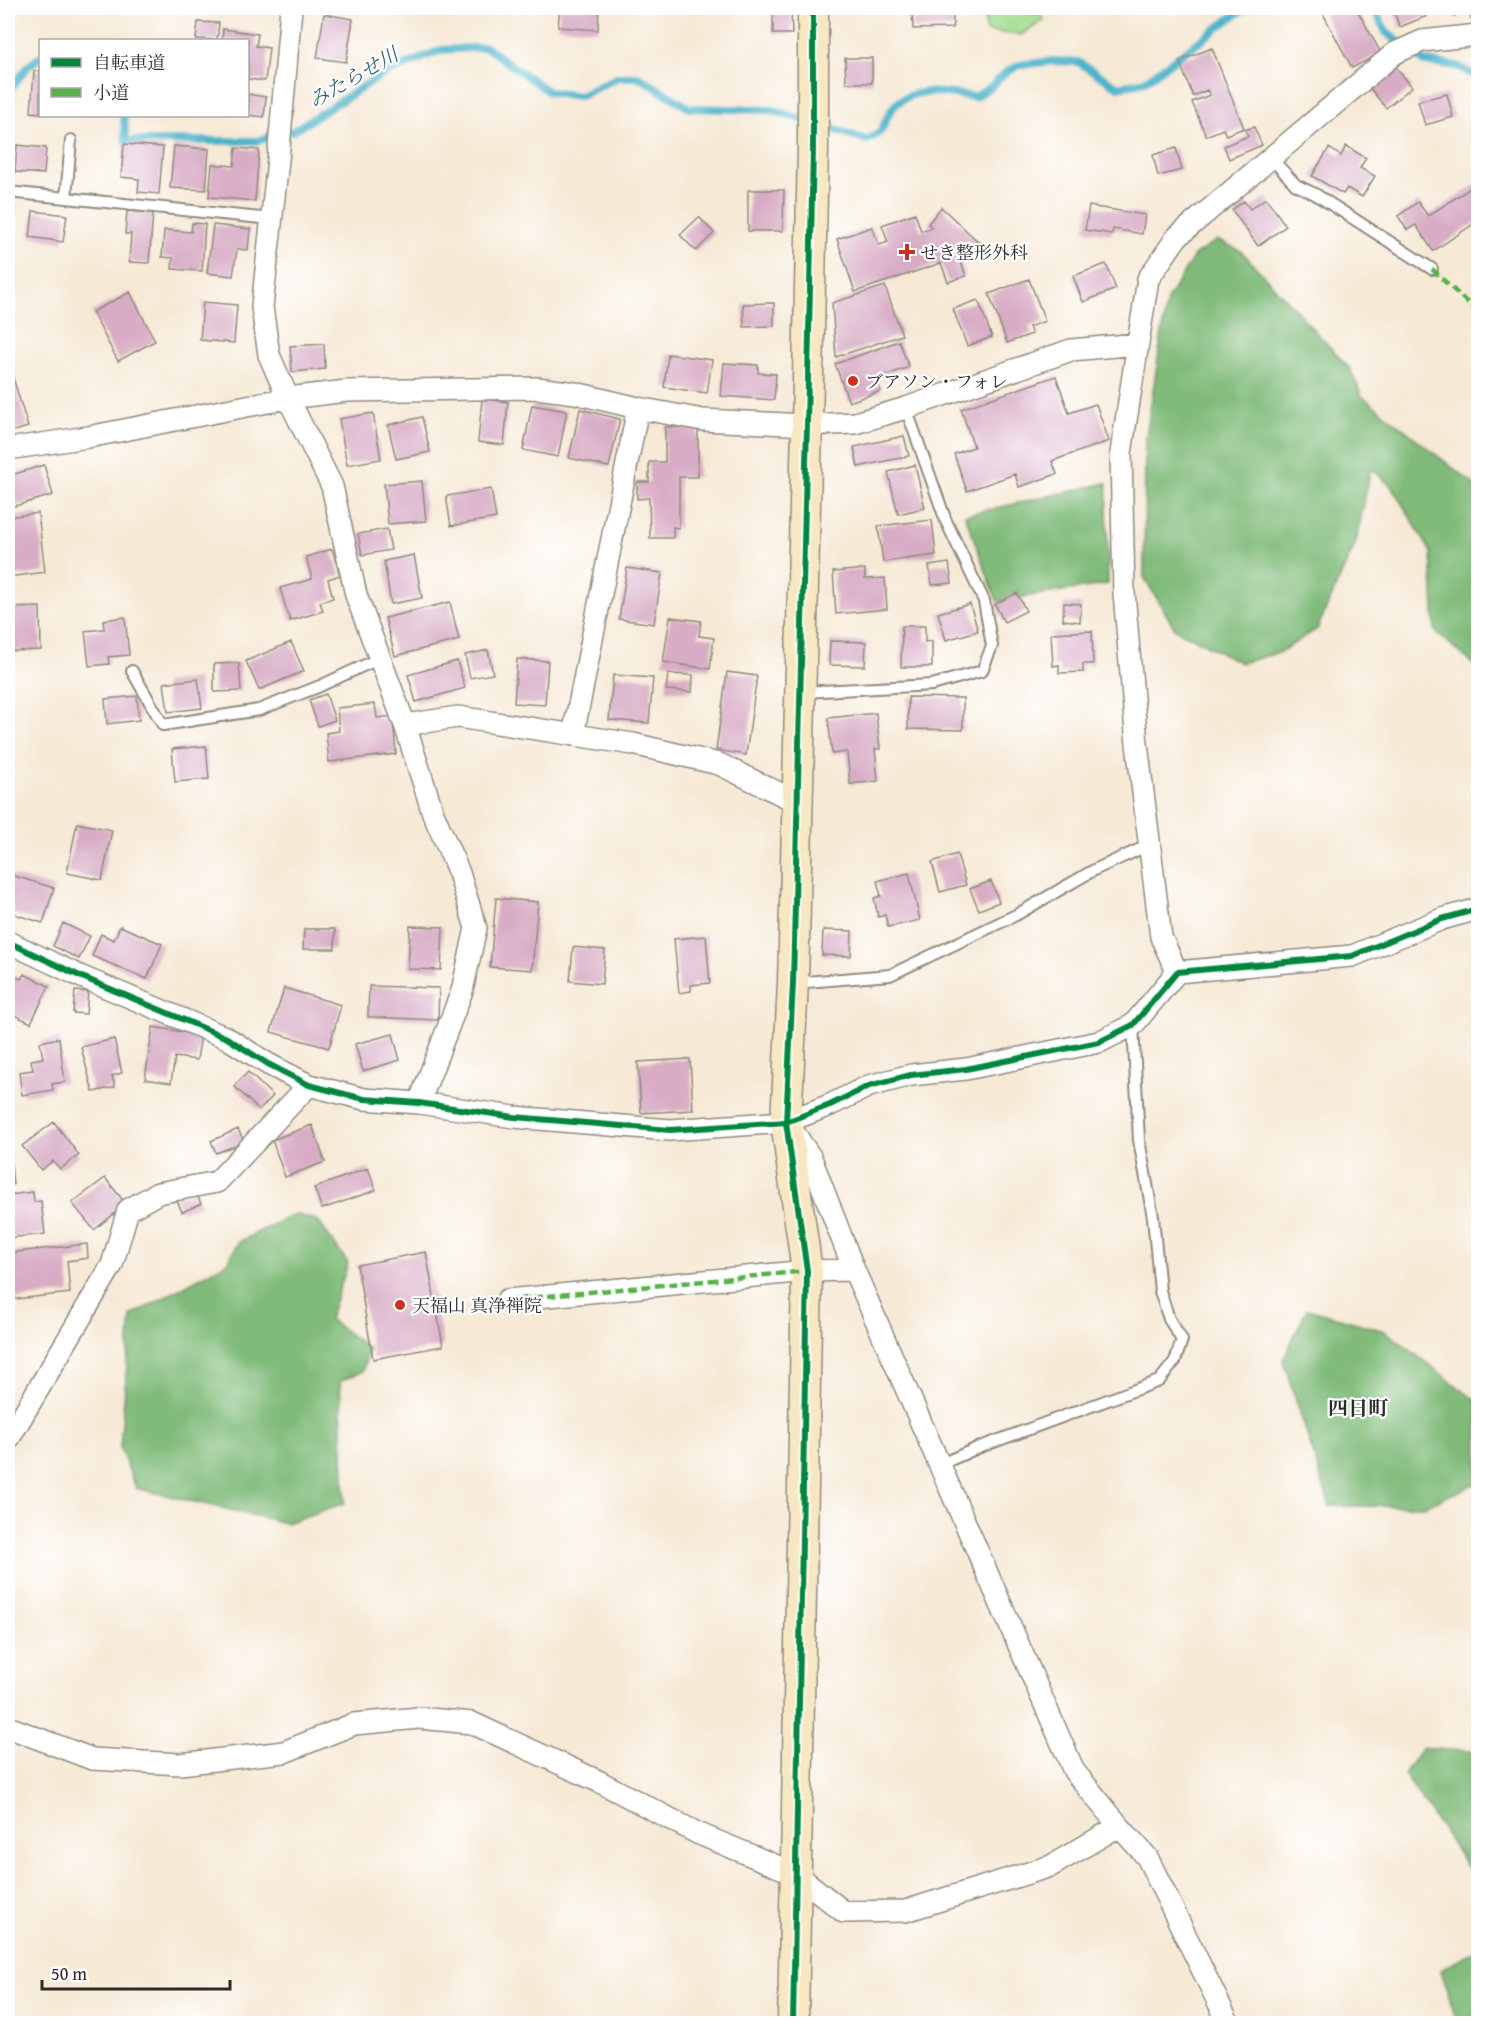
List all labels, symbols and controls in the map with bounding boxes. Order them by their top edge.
legend [39,39,249,117]
water label: みたらせ川 [303,39,405,114]
text: 自転車道 [93,49,165,76]
text: 小道 [93,79,129,106]
place label: せき整形外科 [920,239,1028,266]
marker: せき整形外科 [898,243,916,261]
place label: ブアソン・フォレ [865,368,1008,395]
marker: ブアソン・フォレ [846,374,860,388]
place label: 天福山 真浄禅院 [412,1292,542,1319]
marker: 天福山 真浄禅院 [393,1298,407,1312]
district label: 四日町 [1328,1393,1389,1422]
scale bar [42,1953,230,1991]
text: 50 m [51,1960,87,1987]

